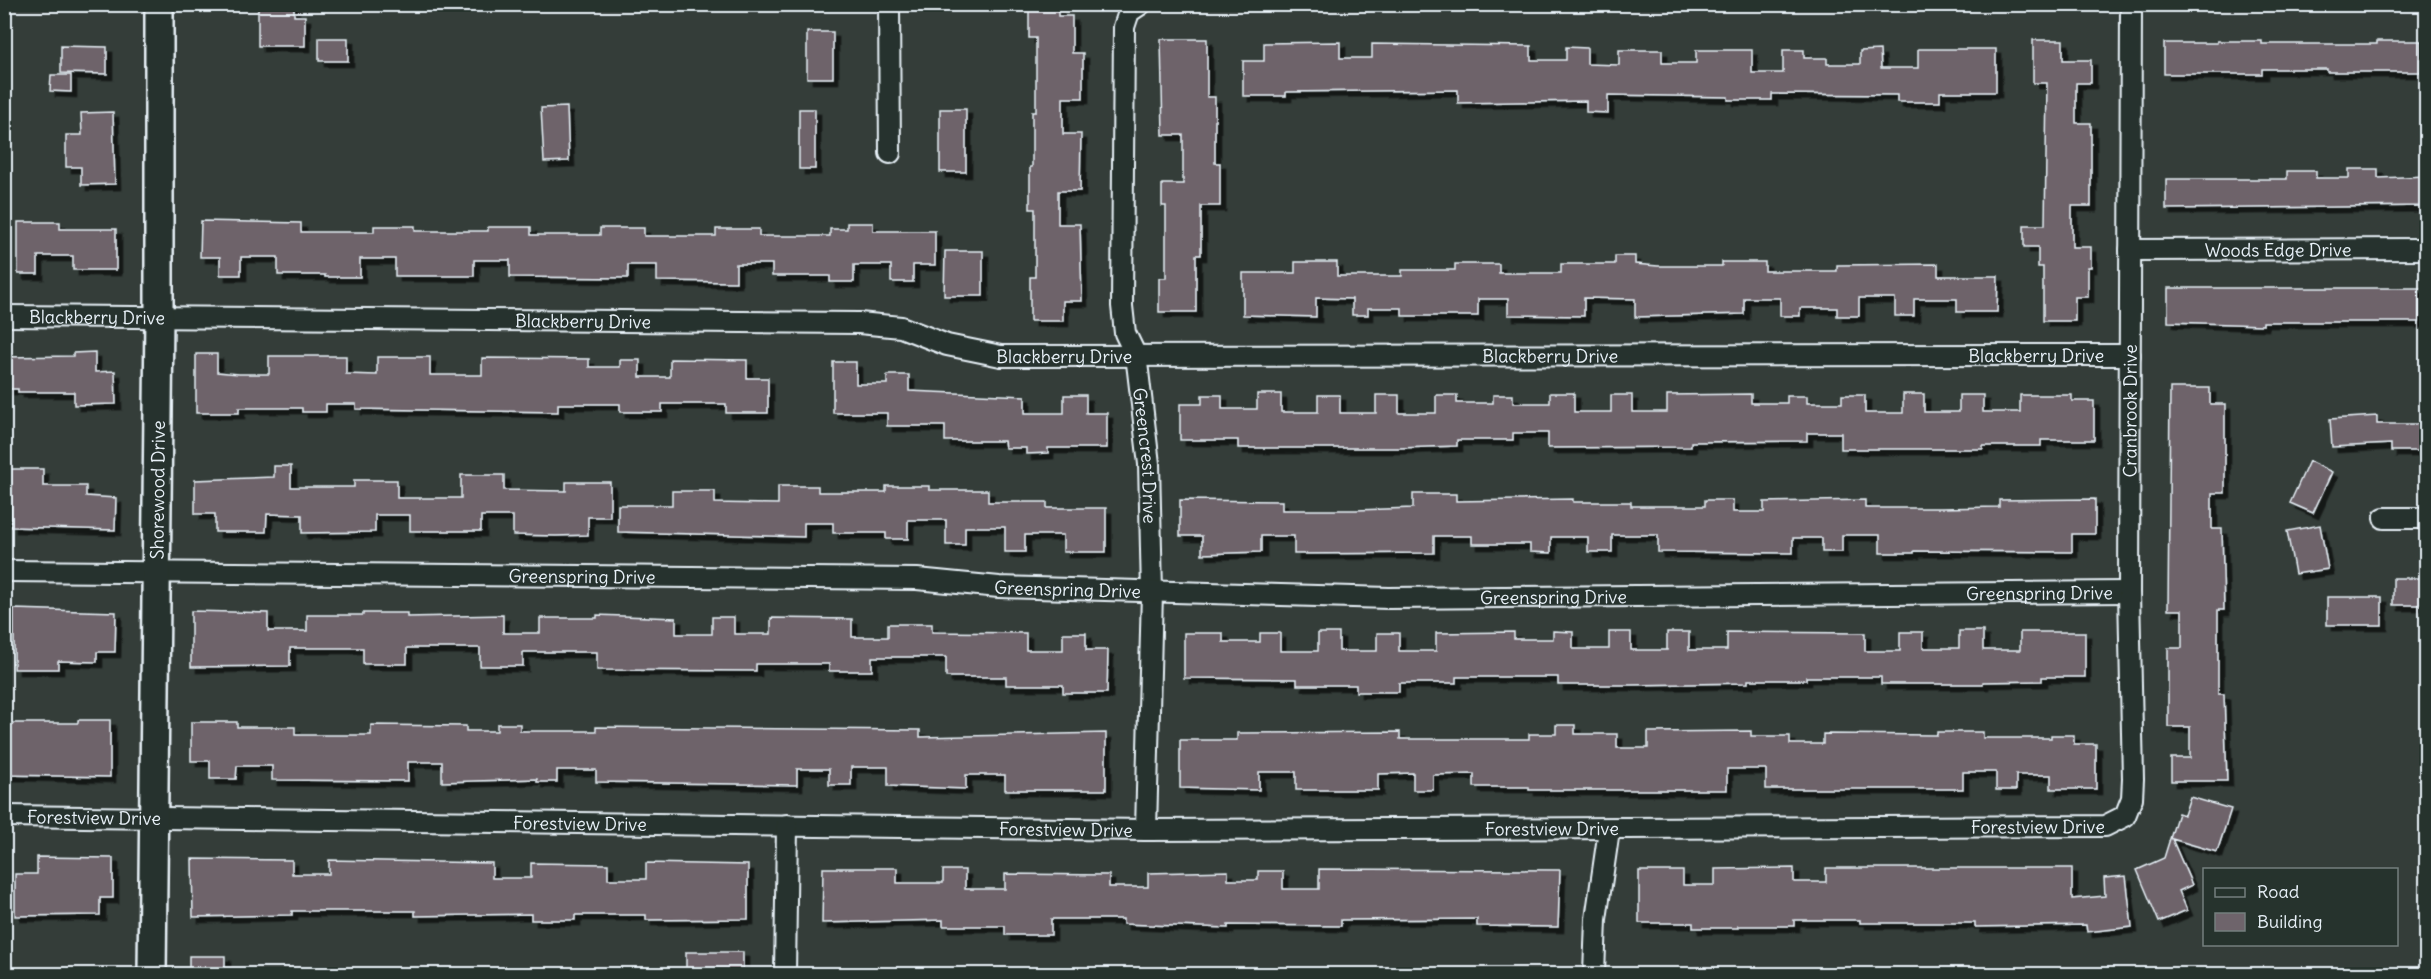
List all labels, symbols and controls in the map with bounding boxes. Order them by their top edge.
street label: Woods Edge Drive [2205,238,2351,261]
street label: Blackberry Drive [29,305,165,329]
street label: Blackberry Drive [515,309,651,333]
street label: Blackberry Drive [996,344,1132,368]
street label: Blackberry Drive [1482,344,1618,367]
street label: Blackberry Drive [1968,344,2104,367]
street label: Cranbrook Drive [2118,344,2141,477]
street label: Greencrest Drive [1129,386,1162,524]
street label: Shorewood Drive [145,420,169,560]
street label: Greenspring Drive [508,564,656,588]
street label: Greenspring Drive [994,575,1141,603]
street label: Greenspring Drive [1966,581,2113,605]
street label: Greenspring Drive [1480,585,1627,609]
street label: Forestview Drive [27,805,161,829]
street label: Forestview Drive [513,811,647,835]
street label: Forestview Drive [1971,815,2105,838]
street label: Forestview Drive [999,817,1133,841]
street label: Forestview Drive [1485,817,1619,840]
legend [2203,868,2398,946]
text: Road [2257,880,2300,903]
text: Building [2257,910,2322,933]

